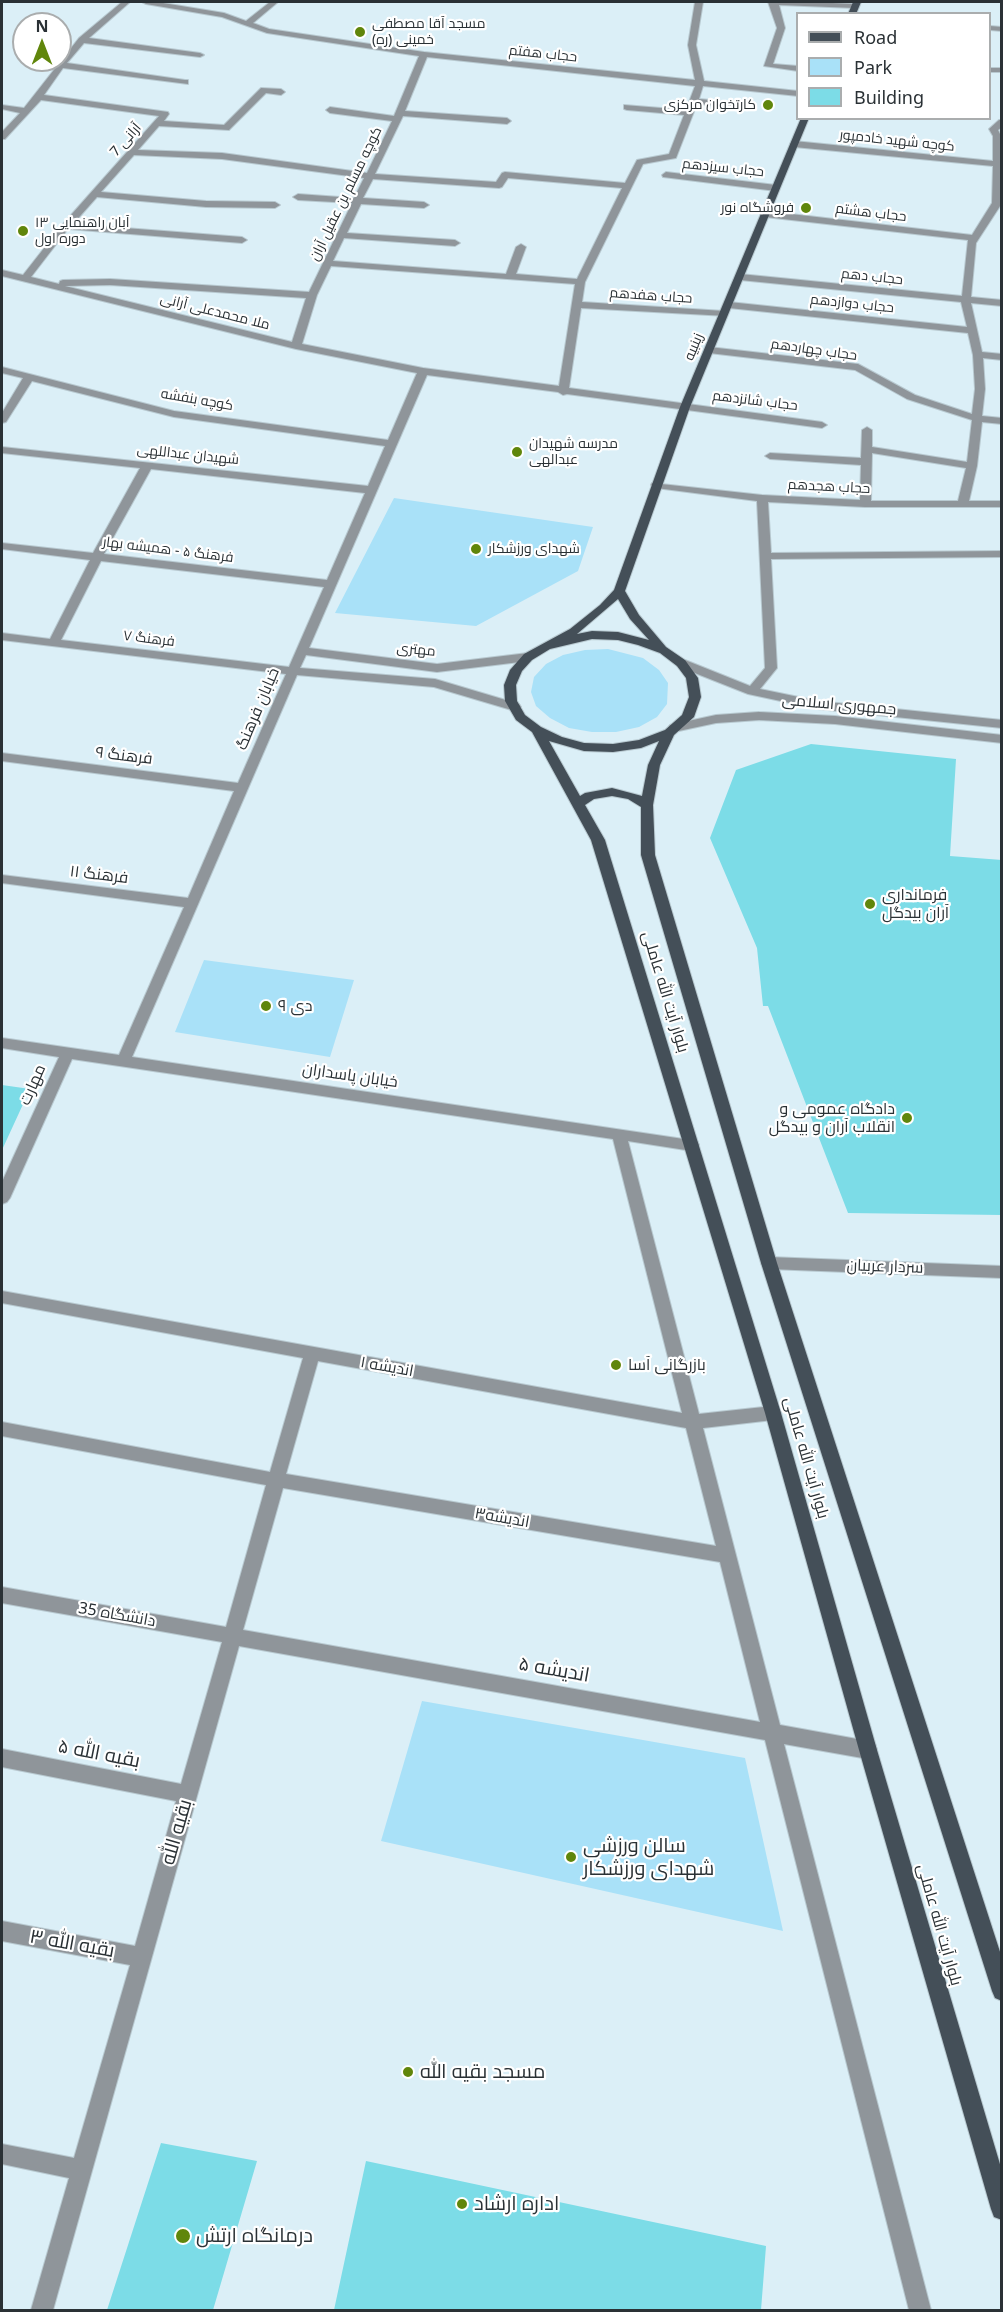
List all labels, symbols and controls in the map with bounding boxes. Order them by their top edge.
north arrow [12,12,72,72]
legend [796,12,991,120]
text: N [35,15,49,37]
place label: مسجد آقا مصطفی خمینی (ره) [372,16,485,48]
marker: مسجد آقا مصطفی خمینی (ره) [353,25,367,39]
text: Road [854,25,897,49]
street label: حجاب هفتم [508,42,578,66]
text: Park [854,55,892,79]
text: Building [854,85,924,109]
place label: کارتخوان مرکزی [664,97,756,113]
marker: کارتخوان مرکزی [761,98,775,112]
street label: آرانی 7 [107,120,145,160]
street label: کوچه مسلم بن عقیل آران [306,124,386,264]
street label: کوچه شهید خادمپور [838,127,956,155]
street label: حجاب سیزدهم [681,155,765,181]
place label: فروشگاه نور [721,200,794,216]
street label: حجاب هشتم [834,200,908,226]
marker: فروشگاه نور [799,201,813,215]
place label: ۱۳ آبان راهنمایی دوره اول [35,215,129,248]
marker: ۱۳ آبان راهنمایی دوره اول [16,224,30,238]
street label: حجاب دهم [840,265,904,289]
street label: حجاب هفدهم [609,285,693,307]
street label: ملا محمدعلی آرانی [158,290,272,334]
street label: حجاب دوازدهم [809,291,895,317]
street label: زینبیه [681,331,707,363]
street label: حجاب چهاردهم [770,336,858,364]
street label: کوچه بنفشه [159,385,235,415]
street label: حجاب شانزدهم [711,387,799,415]
place label: مدرسه شهیدان عبدالهی [529,436,618,468]
street label: شهیدان عبداللهی [136,441,240,469]
marker: مدرسه شهیدان عبدالهی [510,445,524,459]
street label: حجاب هجدهم [787,476,871,498]
street label: فرهنگ ۵ - همیشه بهار [102,534,234,566]
place label: شهدای ورزشکار [488,541,580,557]
marker: شهدای ورزشکار [469,542,483,556]
street label: فرهنگ ۷ [122,628,176,650]
street label: مهتری [396,640,436,660]
street label: خیابان فرهنگ [232,665,284,753]
street label: جمهوری اسلامی [781,690,897,720]
street label: فرهنگ ۹ [94,743,154,769]
street label: فرهنگ ۱۱ [69,862,129,888]
place label: فرمانداری آران بیدگل [882,885,949,923]
marker: فرمانداری آران بیدگل [863,897,877,911]
street label: بلوار آیت‌ الله عاملی [637,929,693,1055]
place label: ۹ دی [278,996,313,1016]
marker: ۹ دی [259,999,273,1013]
street label: خیابان پاسداران [301,1060,399,1092]
street label: مهارت [16,1062,50,1108]
place label: دادگاه عمومی و انقلاب آران و بیدگل [769,1099,895,1137]
marker: دادگاه عمومی و انقلاب آران و بیدگل [900,1111,914,1125]
street label: سردار عربیان [846,1256,924,1278]
street label: اندیشه ۱ [359,1353,415,1381]
place label: بازرگانی آسا [628,1355,706,1375]
marker: بازرگانی آسا [609,1358,623,1372]
street label: بلوار آیت‌ الله عاملی [779,1395,833,1521]
street label: اندیشه۳ [473,1504,531,1532]
street label: دانشگاه 35 [77,1599,157,1631]
street label: اندیشه ۵ [517,1652,591,1688]
street label: بقیه الله ۵ [56,1734,142,1774]
street label: بقیه الله [156,1796,198,1868]
place label: سالن ورزشی شهدای ورزشکار [583,1834,714,1881]
marker: سالن ورزشی شهدای ورزشکار [564,1850,578,1864]
street label: بلوار آیت‌ الله عاملی [912,1862,966,1988]
street label: بقیه الله ۳ [28,1925,116,1963]
place label: مسجد بقیه الله [420,2060,545,2084]
marker: مسجد بقیه الله [401,2065,415,2079]
place label: اداره ارشاد [474,2192,559,2216]
marker: اداره ارشاد [455,2197,469,2211]
place label: درمانگاه ارتش [196,2224,313,2248]
marker: درمانگاه ارتش [174,2227,192,2245]

